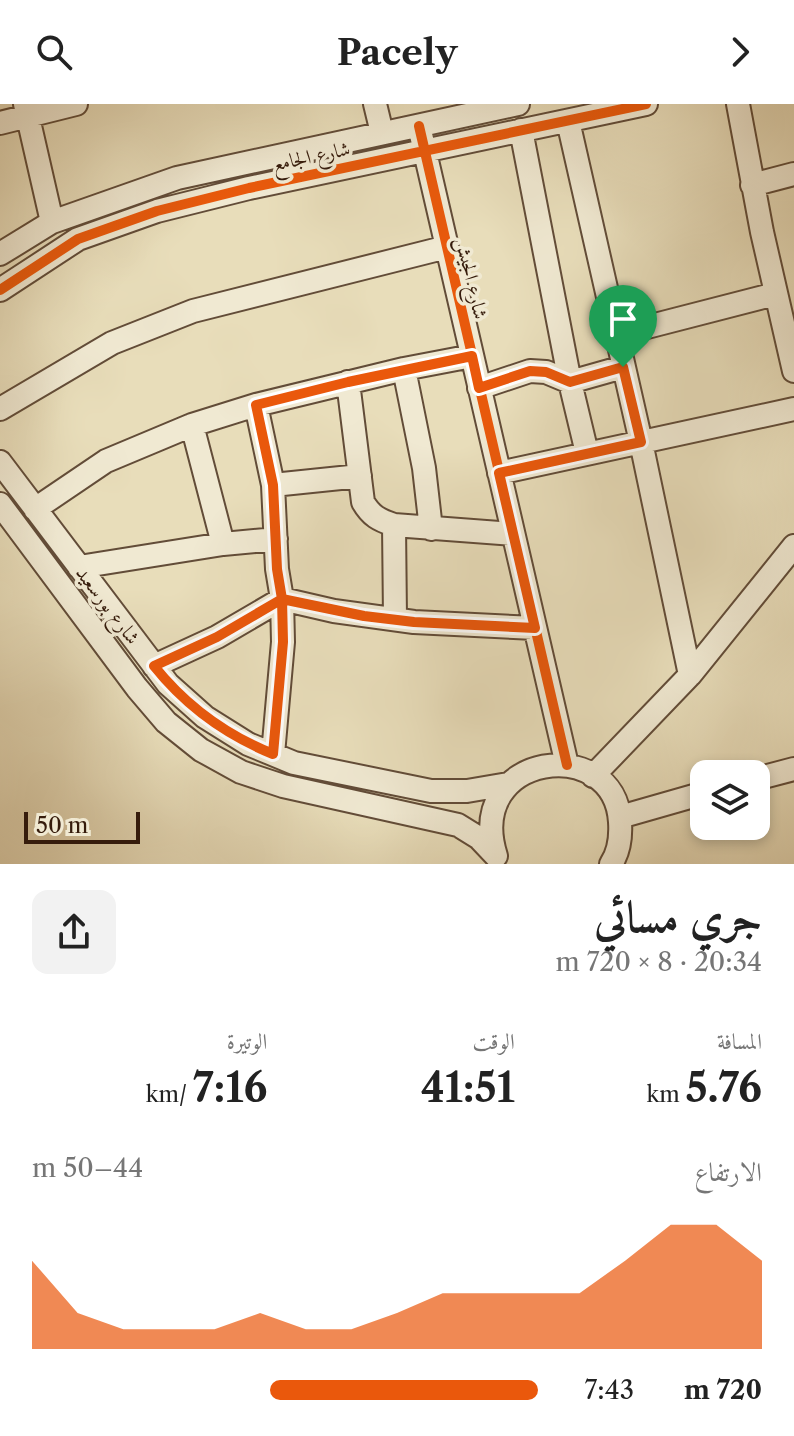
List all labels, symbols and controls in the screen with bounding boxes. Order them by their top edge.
icon: search [32,30,76,74]
text: Pacely [337,30,457,74]
icon: forward [718,30,762,74]
street label: شارع الجامع [270,136,353,182]
street label: شارع الجيش [445,235,493,323]
pin [589,285,657,367]
icon: arrive [601,297,645,341]
street label: شارع بورسعيد [66,561,145,652]
map controls [690,760,770,840]
button: layers [690,760,770,840]
scale bar [24,808,140,844]
text: 50 m [36,812,88,839]
text: جري مسائي [594,889,762,943]
button: share [32,890,116,974]
text: 20:34 · 8 × 720 m [555,946,762,978]
text: الوتيرة [227,1028,267,1055]
text: الوقت [473,1028,515,1055]
text: المسافة [717,1028,762,1055]
text: 7:16 [193,1063,267,1112]
text: 41:51 [421,1063,515,1112]
text: 5.76 [686,1063,762,1112]
text: /km [146,1081,193,1108]
text: km [646,1081,686,1108]
text: 44–50 m [32,1152,143,1184]
text: الارتفاع [695,1156,762,1188]
text: 7:43 [585,1374,634,1406]
text: 720 m [684,1374,762,1406]

